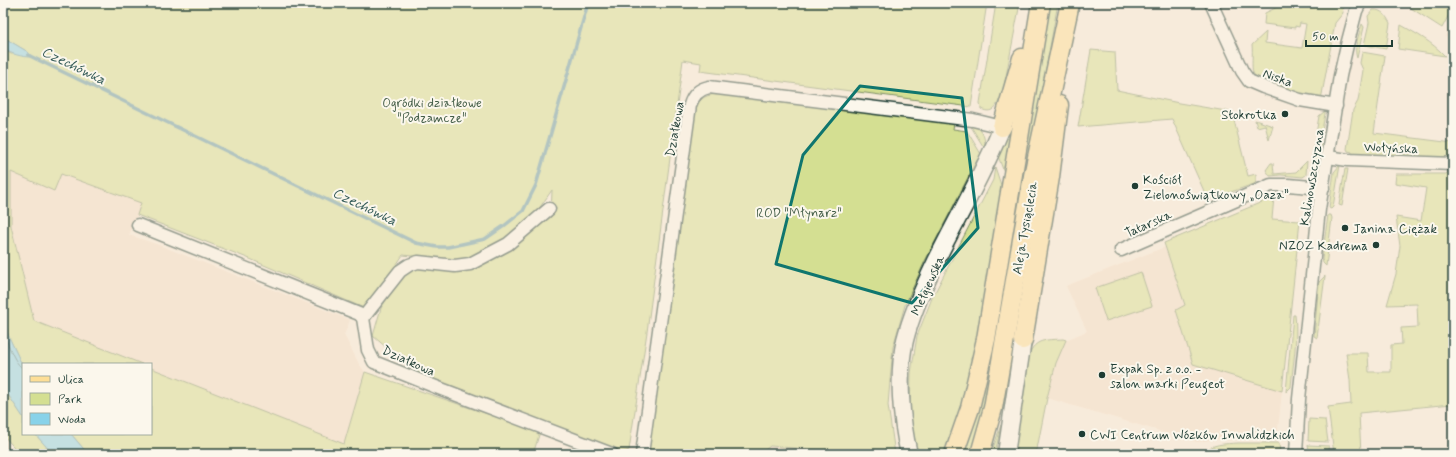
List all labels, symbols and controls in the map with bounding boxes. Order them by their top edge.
scale bar [1306,22,1392,48]
text: 50 m [1312,29,1339,45]
water label: Czechówka [39,43,108,89]
street label: Niska [1260,65,1295,92]
park label: Ogródki działkowe "Podzamcze" [382,95,482,127]
street label: Działkowa [662,100,689,158]
place label: Stokrotka [1221,107,1277,124]
marker: Stokrotka [1280,109,1290,119]
street label: Kalinowszczyzna [1296,127,1329,227]
street label: Wołyńska [1364,139,1419,158]
place label: Kościół Zielonoświątkowy „Oaza” [1143,172,1289,204]
street label: Aleja Tysiąclecia [1009,180,1042,276]
marker: Kościół Zielonoświątkowy „Oaza” [1130,181,1140,191]
water label: Czechówka [330,184,399,230]
park label: ROD "Młynarz" [756,205,842,222]
street label: Tatarska [1122,206,1175,242]
place label: Janina Ciężak [1353,221,1438,238]
marker: Janina Ciężak [1340,223,1350,233]
place label: NZOZ Kadrema [1279,238,1368,255]
marker: NZOZ Kadrema [1371,240,1381,250]
street label: Mełgiewska [907,252,949,319]
street label: Działkowa [379,342,438,381]
place label: Expak Sp. z o.o. - salon marki Peugeot [1110,361,1225,395]
legend [22,363,152,435]
marker: Expak Sp. z o.o. - salon marki Peugeot [1097,370,1107,380]
text: Ulica [58,372,84,388]
text: Park [58,392,82,408]
text: Woda [58,412,86,428]
place label: CWI Centrum Wózków Inwalidzkich [1090,427,1295,444]
marker: CWI Centrum Wózków Inwalidzkich [1077,429,1087,439]

